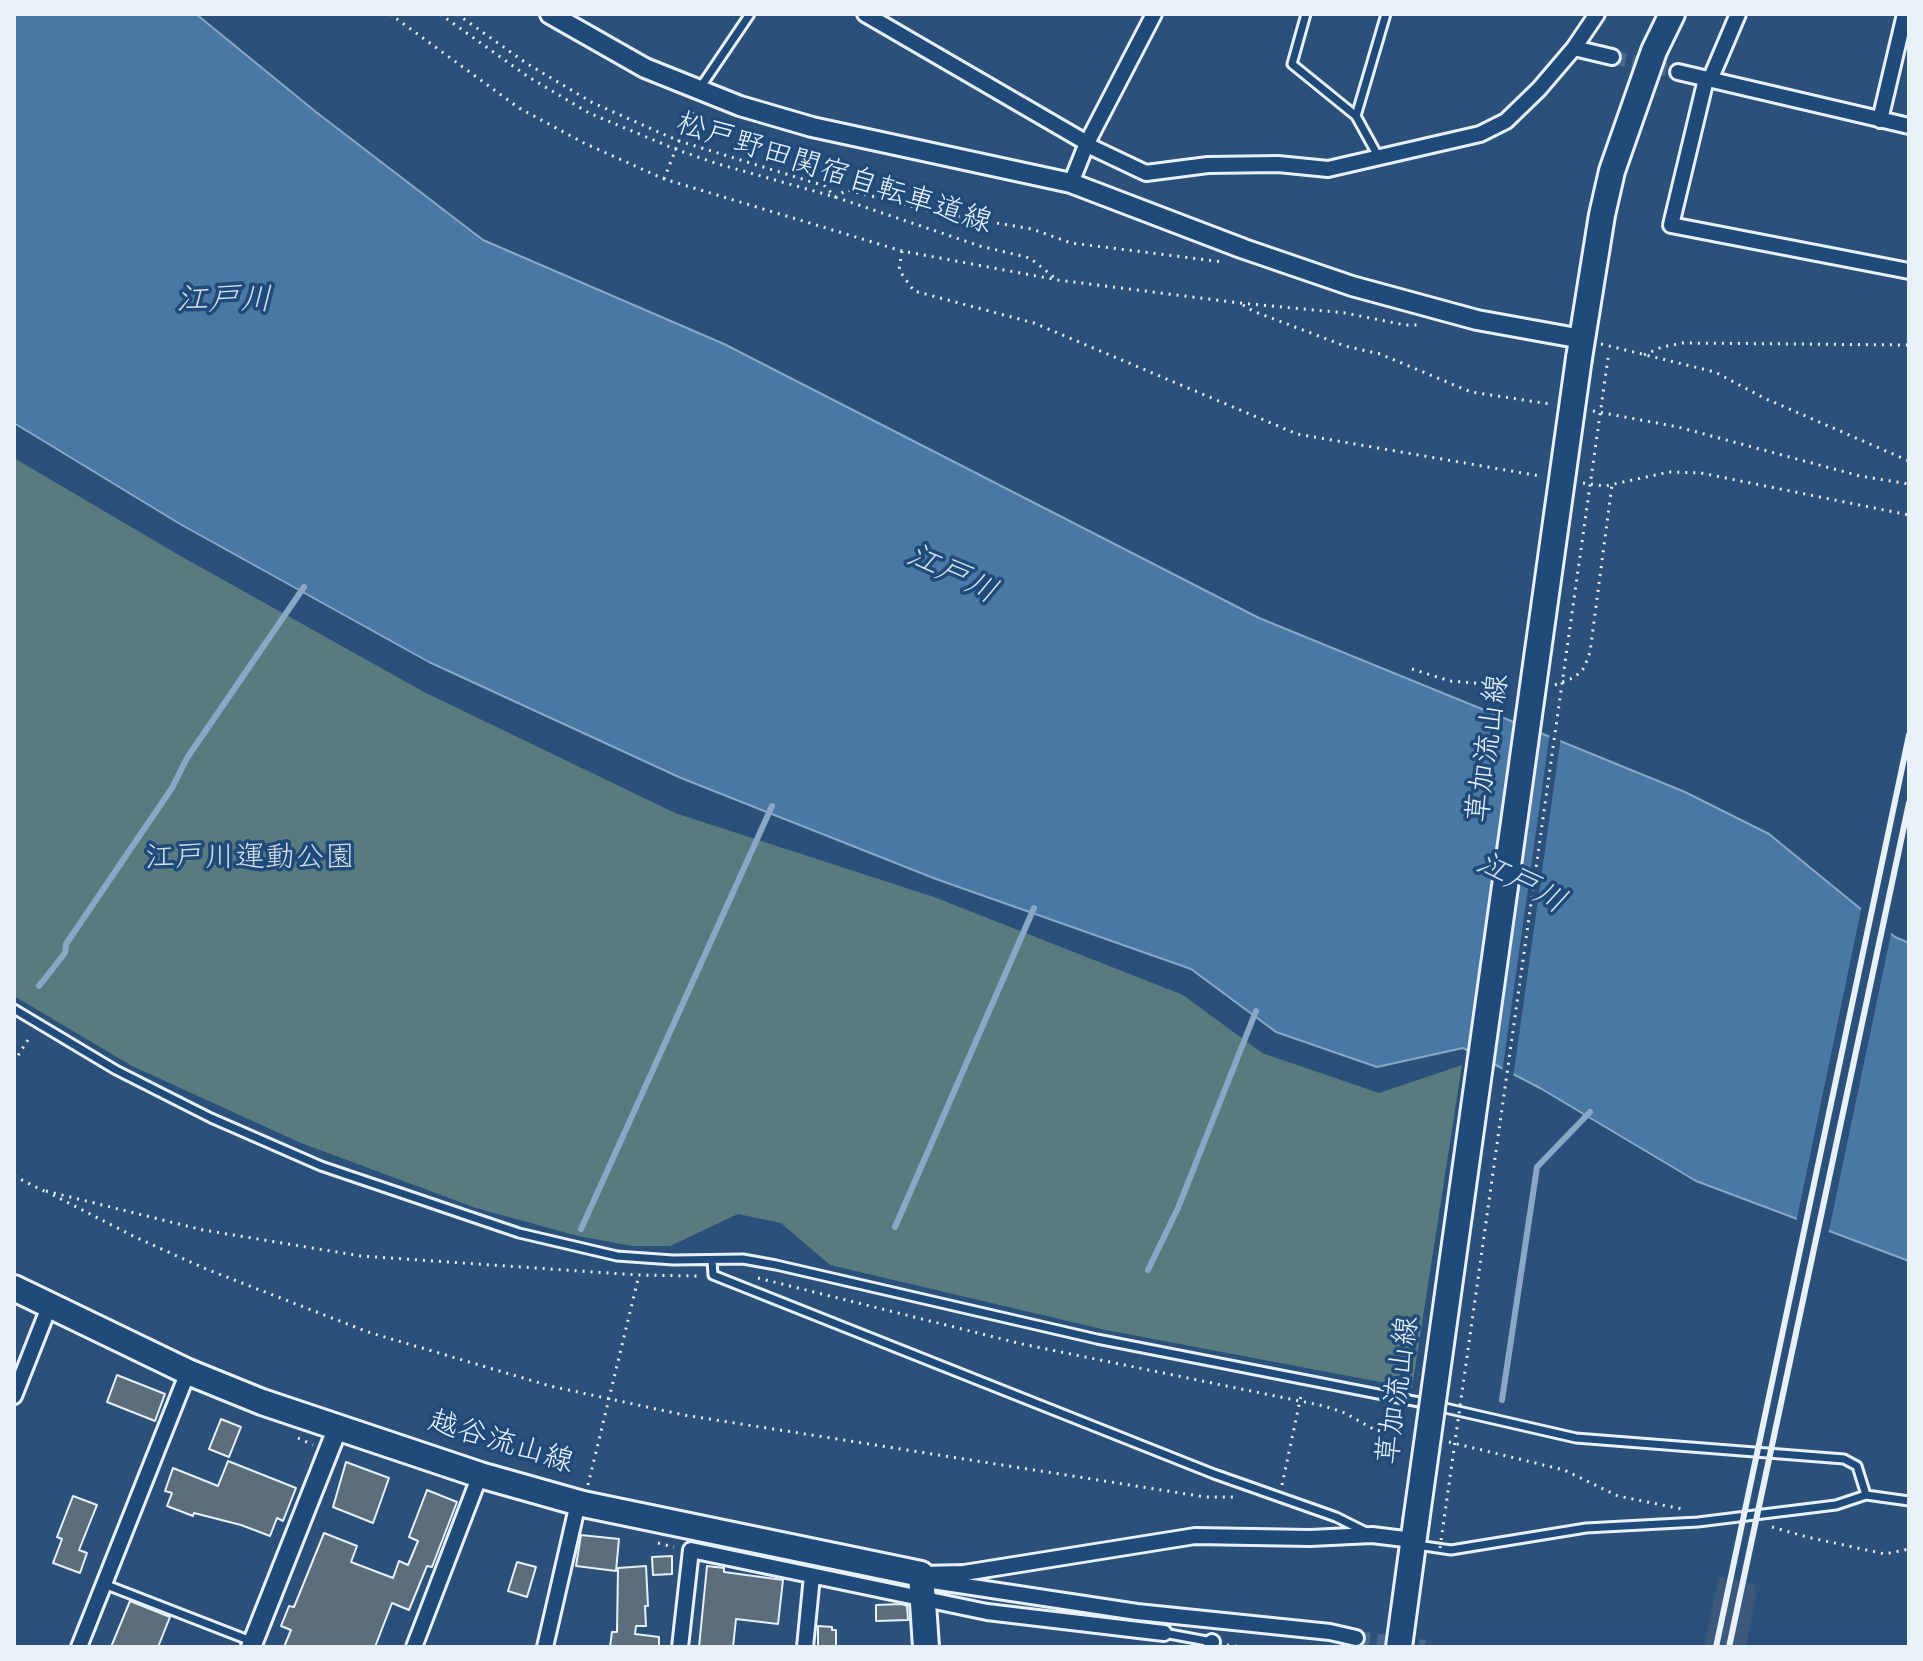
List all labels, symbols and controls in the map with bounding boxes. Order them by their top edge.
street label: 松戸野田関宿自転車道線 [671,109,995,245]
water label: 江戸川 [176,286,272,324]
water label: 江戸川 [898,540,1002,616]
street label: 草加流山線 [1464,672,1520,826]
park label: 江戸川運動公園 [145,844,355,880]
water label: 江戸川 [1468,848,1570,926]
street label: 草加流山線 [1374,1314,1430,1468]
street label: 越谷流山線 [423,1407,577,1485]

